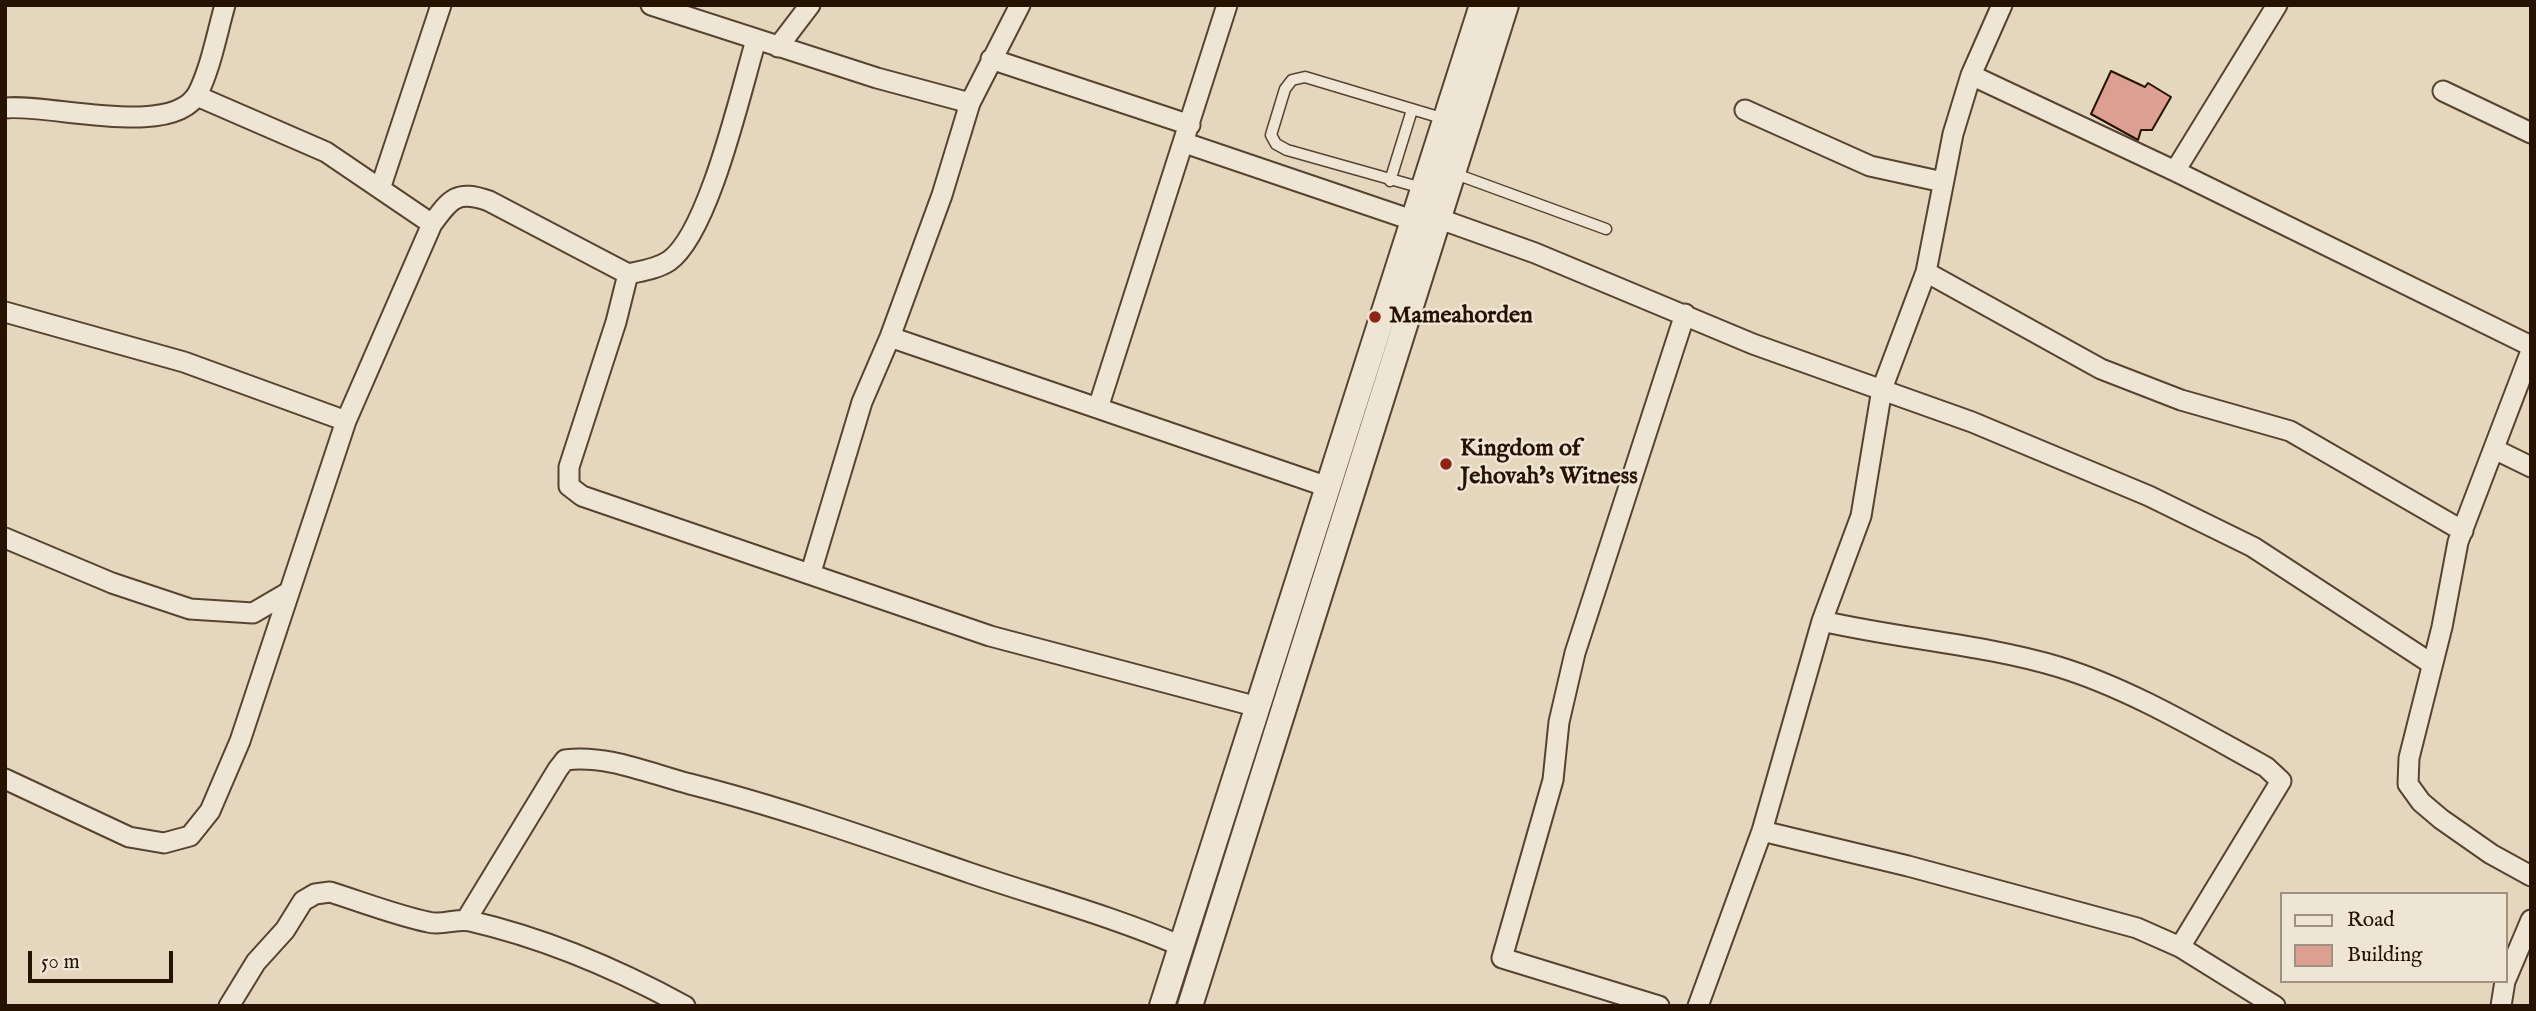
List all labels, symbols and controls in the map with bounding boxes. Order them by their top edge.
place label: Mameahorden [1389,303,1533,331]
marker: Mameahorden [1367,309,1383,325]
place label: Kingdom of Jehovah's Witness [1460,436,1638,492]
marker: Kingdom of Jehovah's Witness [1438,456,1454,472]
legend [2280,892,2508,983]
text: Road [2347,907,2394,934]
scale bar [32,937,177,981]
text: Building [2347,942,2422,969]
text: 50 m [41,949,80,976]

